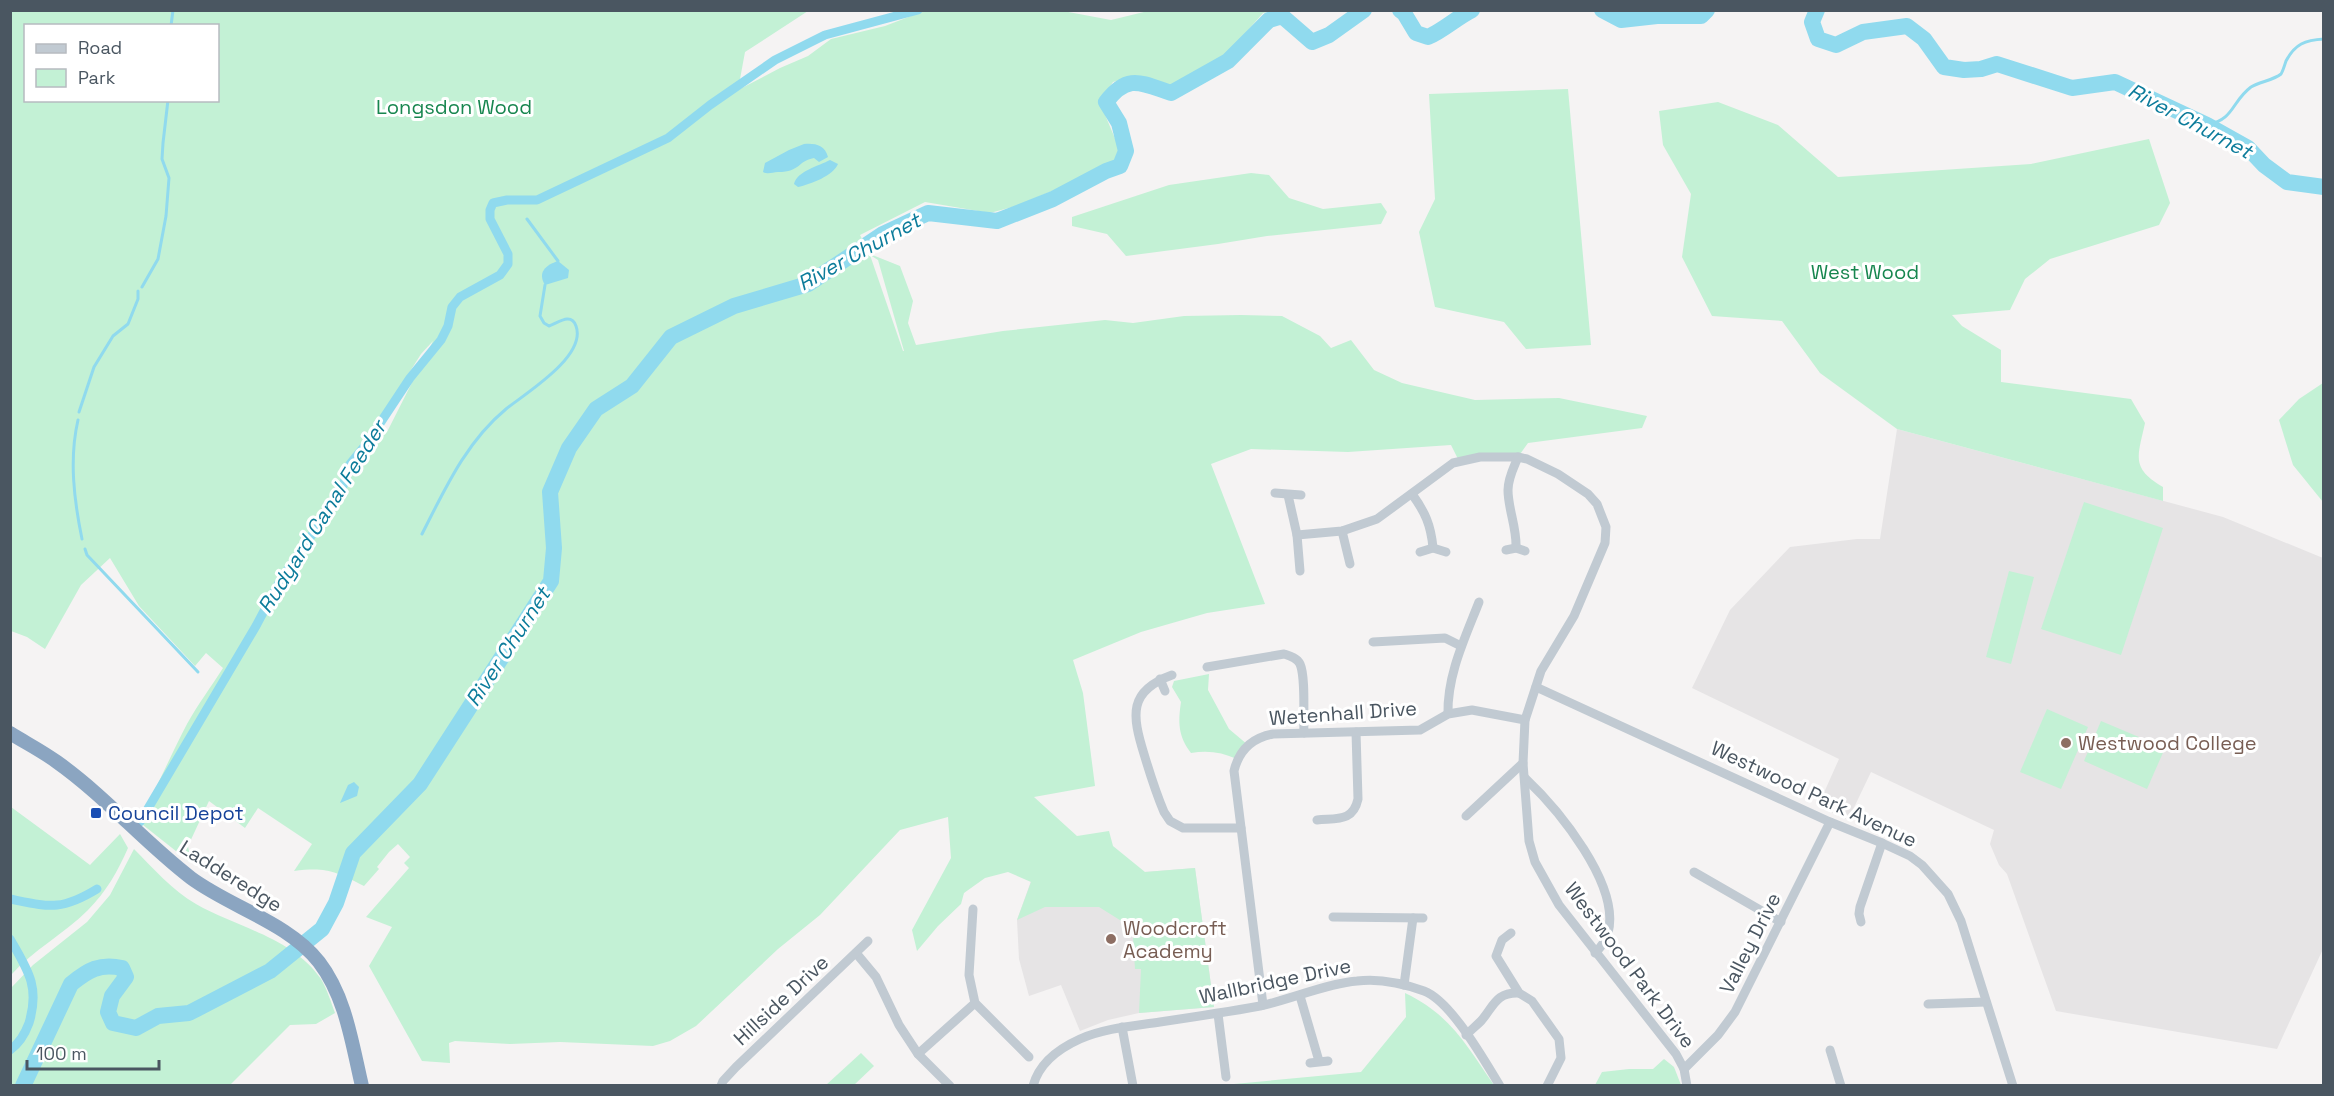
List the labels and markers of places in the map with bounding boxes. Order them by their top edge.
place label: Westwood College [2078,730,2257,756]
marker: Westwood College [2059,736,2073,750]
place label: Council Depot [108,800,244,826]
marker: Council Depot [89,806,103,820]
place label: Woodcroft Academy [1123,915,1227,964]
marker: Woodcroft Academy [1104,932,1118,946]

